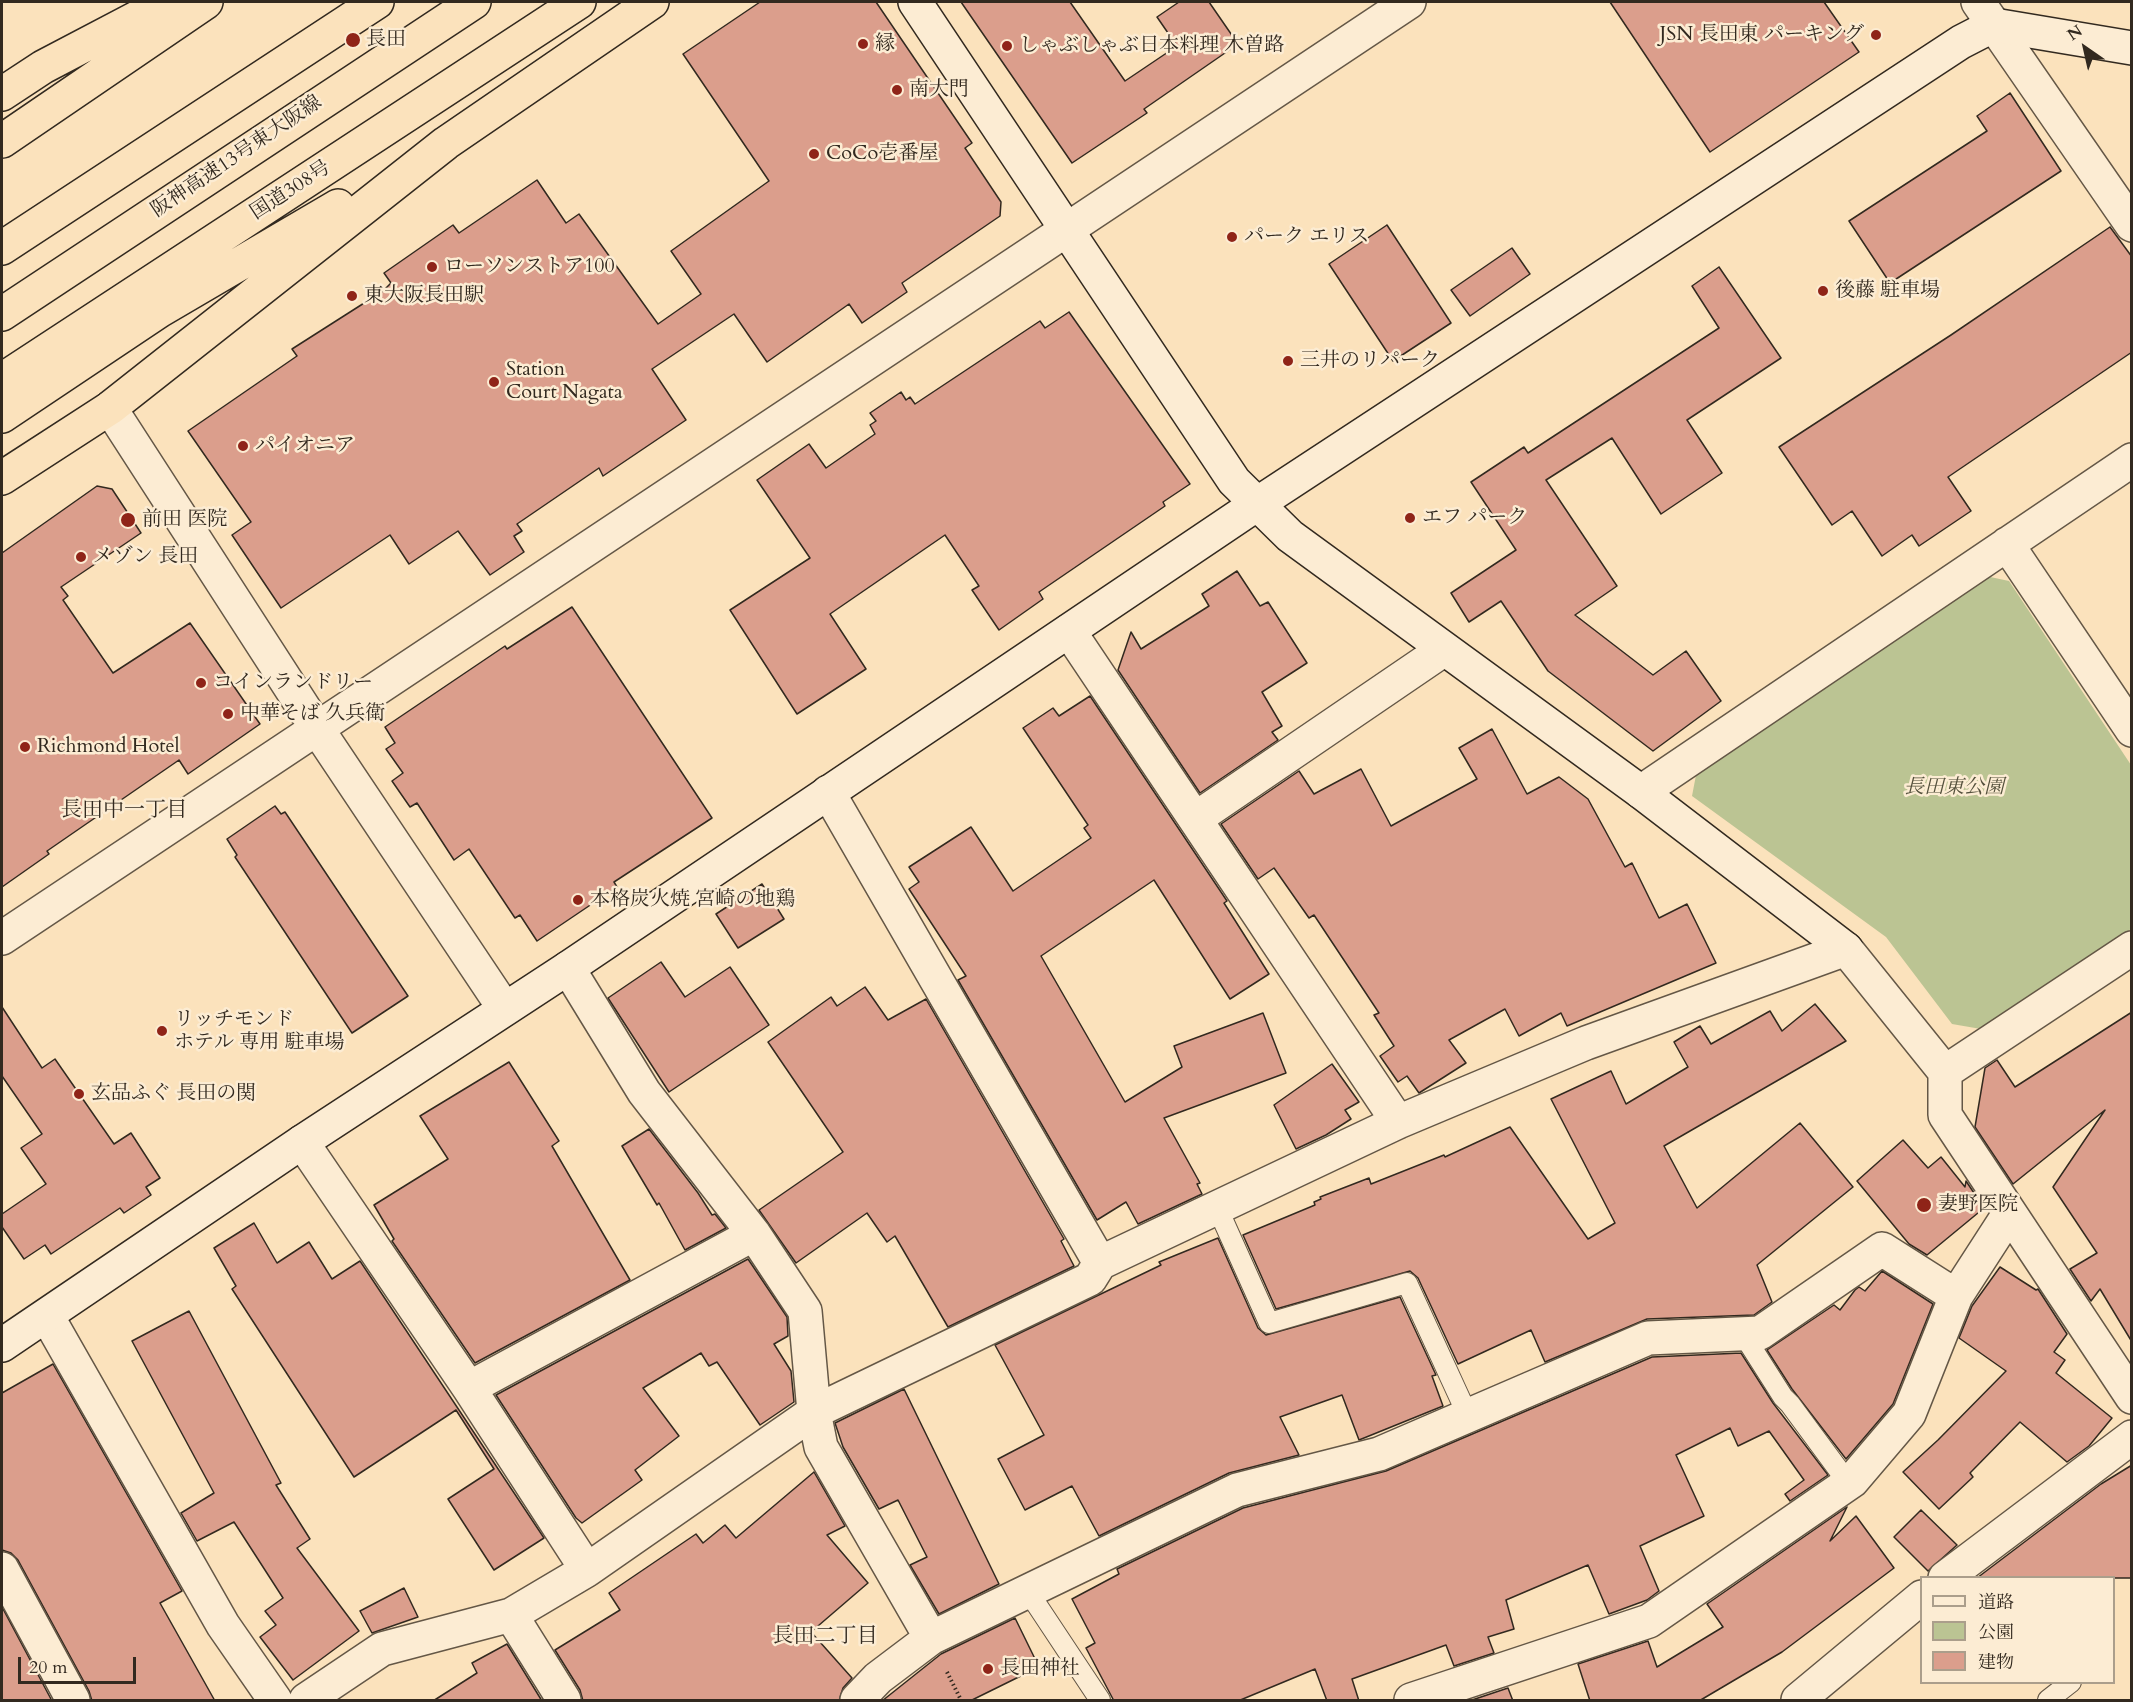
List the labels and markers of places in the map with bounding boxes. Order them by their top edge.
place label: JSN 長田東 パーキング [1659,23,1864,47]
place label: 長田 [366,28,406,52]
marker: JSN 長田東 パーキング [1869,28,1883,42]
marker: 長田 [344,31,362,49]
place label: 縁 [875,32,895,56]
place label: しゃぶしゃぶ日本料理 木曽路 [1019,34,1284,58]
marker: 縁 [856,37,870,51]
marker: しゃぶしゃぶ日本料理 木曽路 [1000,39,1014,53]
place label: 南大門 [909,78,969,102]
marker: 南大門 [890,83,904,97]
place label: CoCo壱番屋 [826,142,938,166]
marker: CoCo壱番屋 [807,147,821,161]
place label: パーク エリス [1244,225,1369,249]
marker: パーク エリス [1225,230,1239,244]
place label: ローソンストア100 [444,255,615,279]
marker: ローソンストア100 [425,260,439,274]
place label: 後藤 駐車場 [1835,279,1940,303]
place label: 東大阪長田駅 [364,284,484,308]
marker: 後藤 駐車場 [1816,284,1830,298]
marker: 東大阪長田駅 [345,289,359,303]
place label: 三井のリパーク [1300,349,1440,373]
marker: 三井のリパーク [1281,354,1295,368]
place label: Station Court Nagata [506,358,623,405]
marker: Station Court Nagata [487,375,501,389]
place label: パイオニア [255,434,355,458]
marker: パイオニア [236,439,250,453]
place label: エフ パーク [1422,506,1527,530]
place label: 前田 医院 [142,508,227,532]
marker: 前田 医院 [119,511,137,529]
marker: エフ パーク [1403,511,1417,525]
place label: メゾン 長田 [93,545,198,569]
marker: メゾン 長田 [74,550,88,564]
place label: コインランドリー [213,671,373,695]
marker: コインランドリー [194,676,208,690]
place label: 中華そば 久兵衛 [240,702,385,726]
marker: 中華そば 久兵衛 [221,707,235,721]
place label: Richmond Hotel [37,735,180,759]
marker: Richmond Hotel [18,740,32,754]
place label: 本格炭火焼 宮崎の地鶏 [590,888,795,912]
marker: 本格炭火焼 宮崎の地鶏 [571,893,585,907]
place label: リッチモンド ホテル 専用 駐車場 [174,1008,345,1055]
marker: リッチモンド ホテル 専用 駐車場 [155,1024,169,1038]
place label: 玄品ふぐ 長田の関 [91,1082,256,1106]
marker: 玄品ふぐ 長田の関 [72,1087,86,1101]
place label: 妻野医院 [1938,1193,2018,1217]
marker: 妻野医院 [1915,1196,1933,1214]
place label: 長田神社 [1000,1657,1080,1681]
marker: 長田神社 [981,1662,995,1676]

